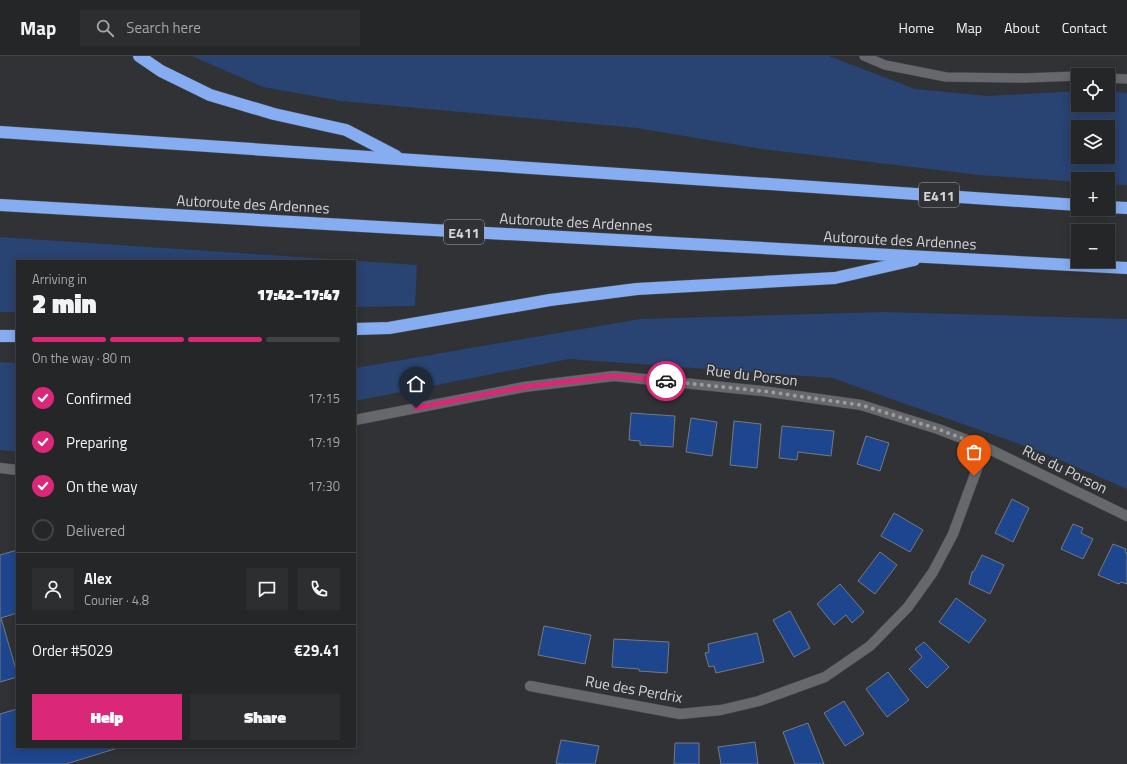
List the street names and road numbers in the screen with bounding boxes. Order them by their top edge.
road number: E411 [919,183,959,207]
street label: Autoroute des Ardennes [176,189,330,219]
street label: Autoroute des Ardennes [499,207,653,237]
road number: E411 [444,220,484,244]
street label: Autoroute des Ardennes [823,225,977,255]
street label: Rue du Porson [705,358,799,392]
street label: Rue du Porson [1019,438,1111,500]
street label: Rue des Perdrix [584,669,685,709]

